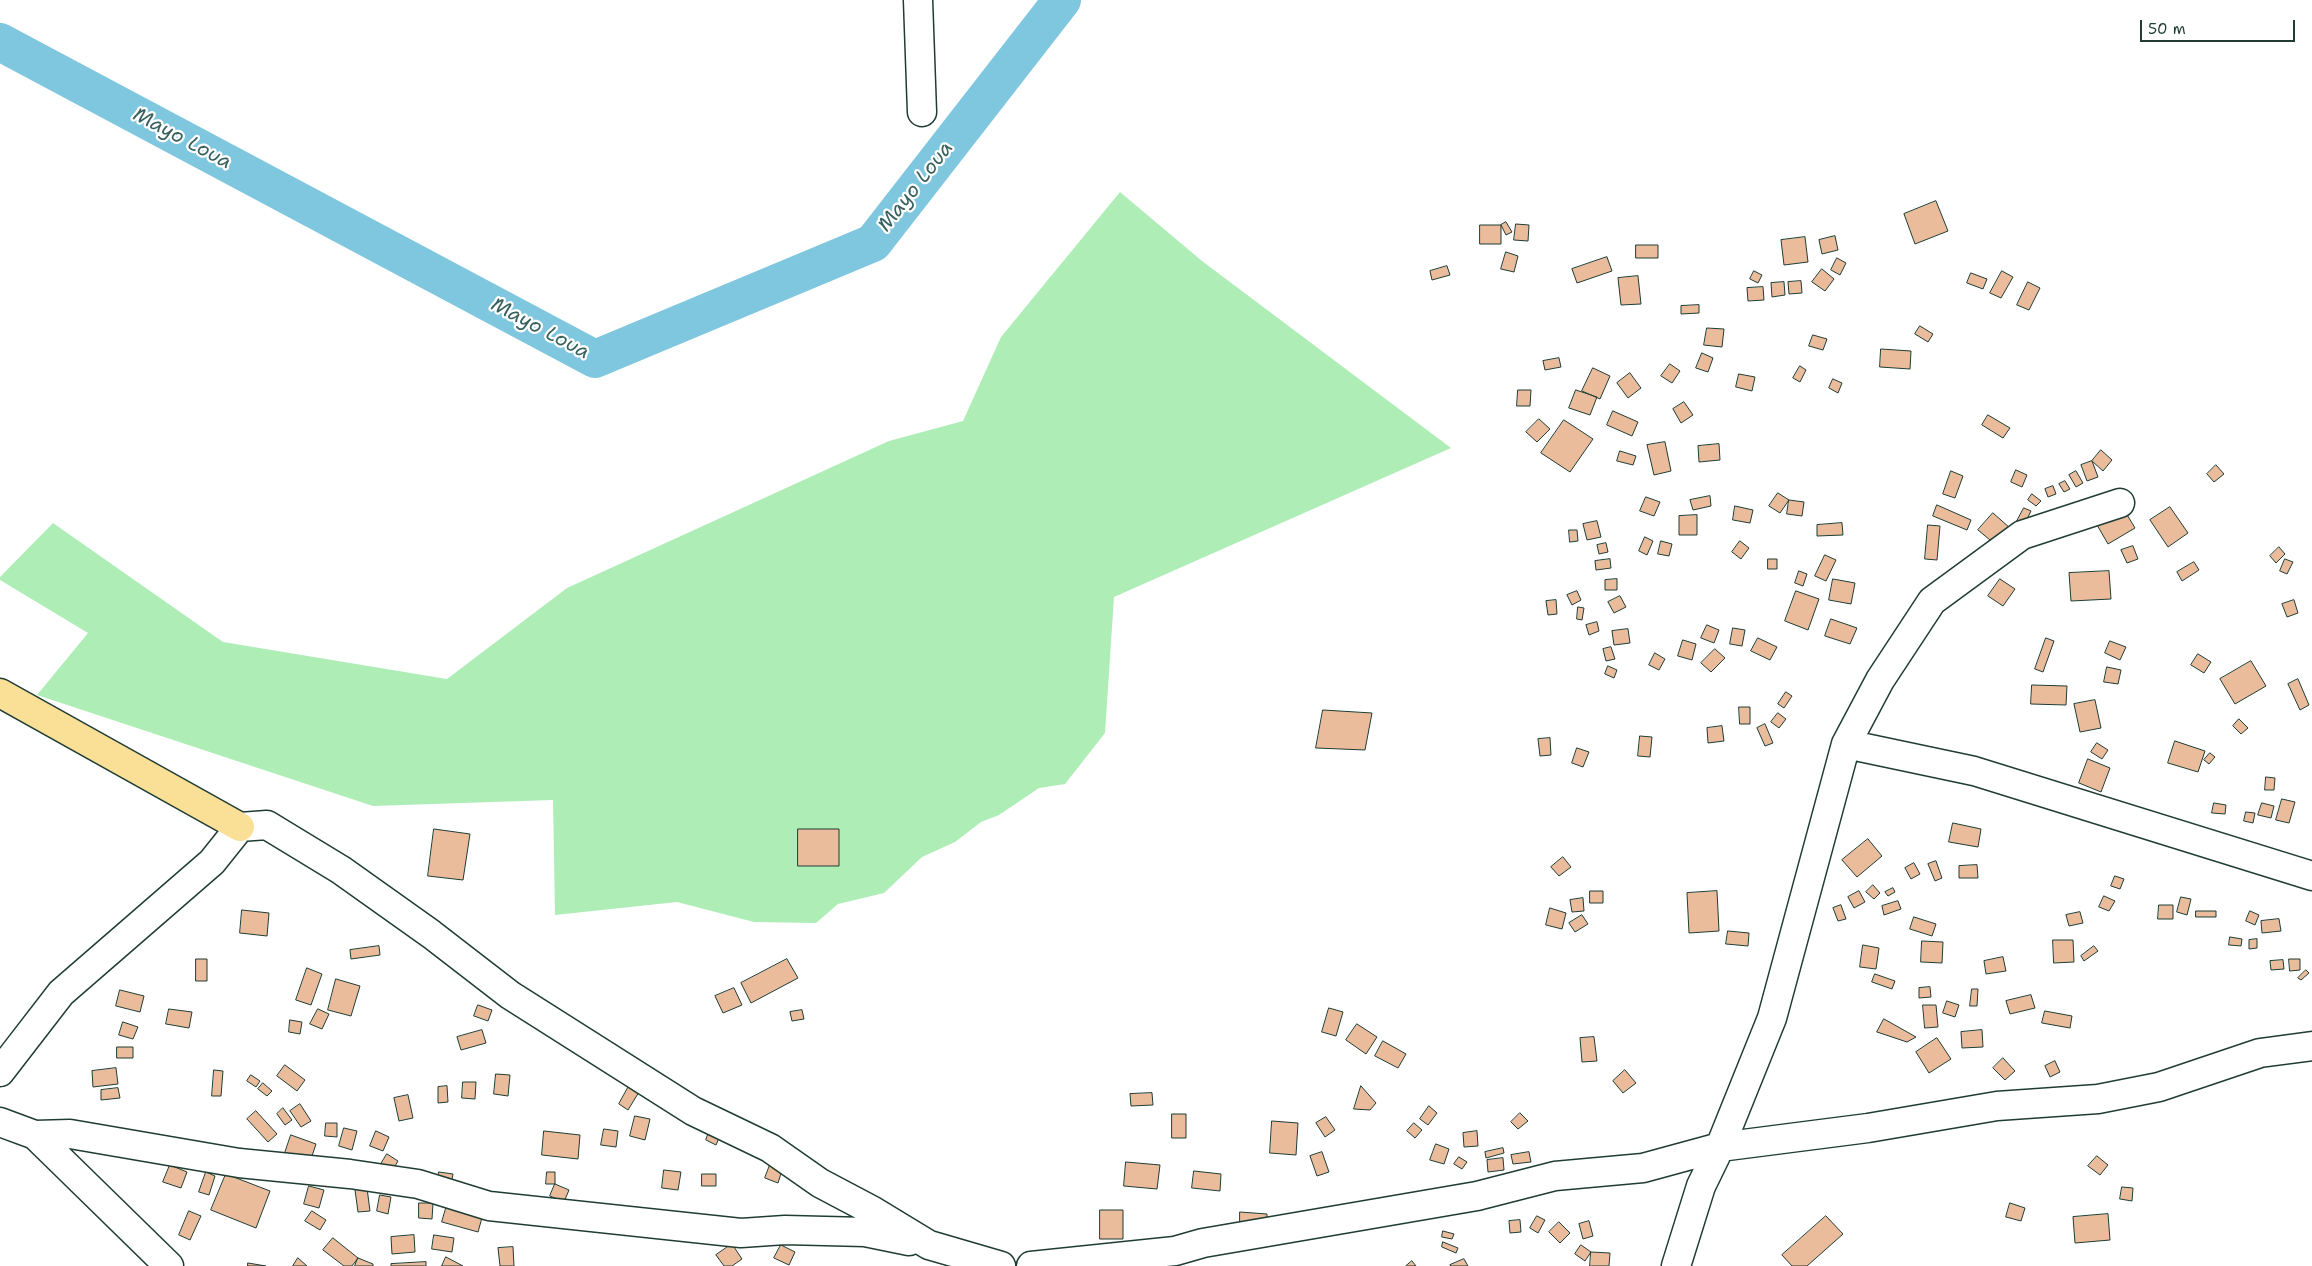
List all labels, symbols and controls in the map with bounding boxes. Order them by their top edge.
scale bar [2142,10,2297,42]
text: 50 m [2148,19,2186,39]
water label: Mayo Loua [129,103,235,175]
water label: Mayo Loua [873,137,959,237]
water label: Mayo Loua [487,293,593,365]

